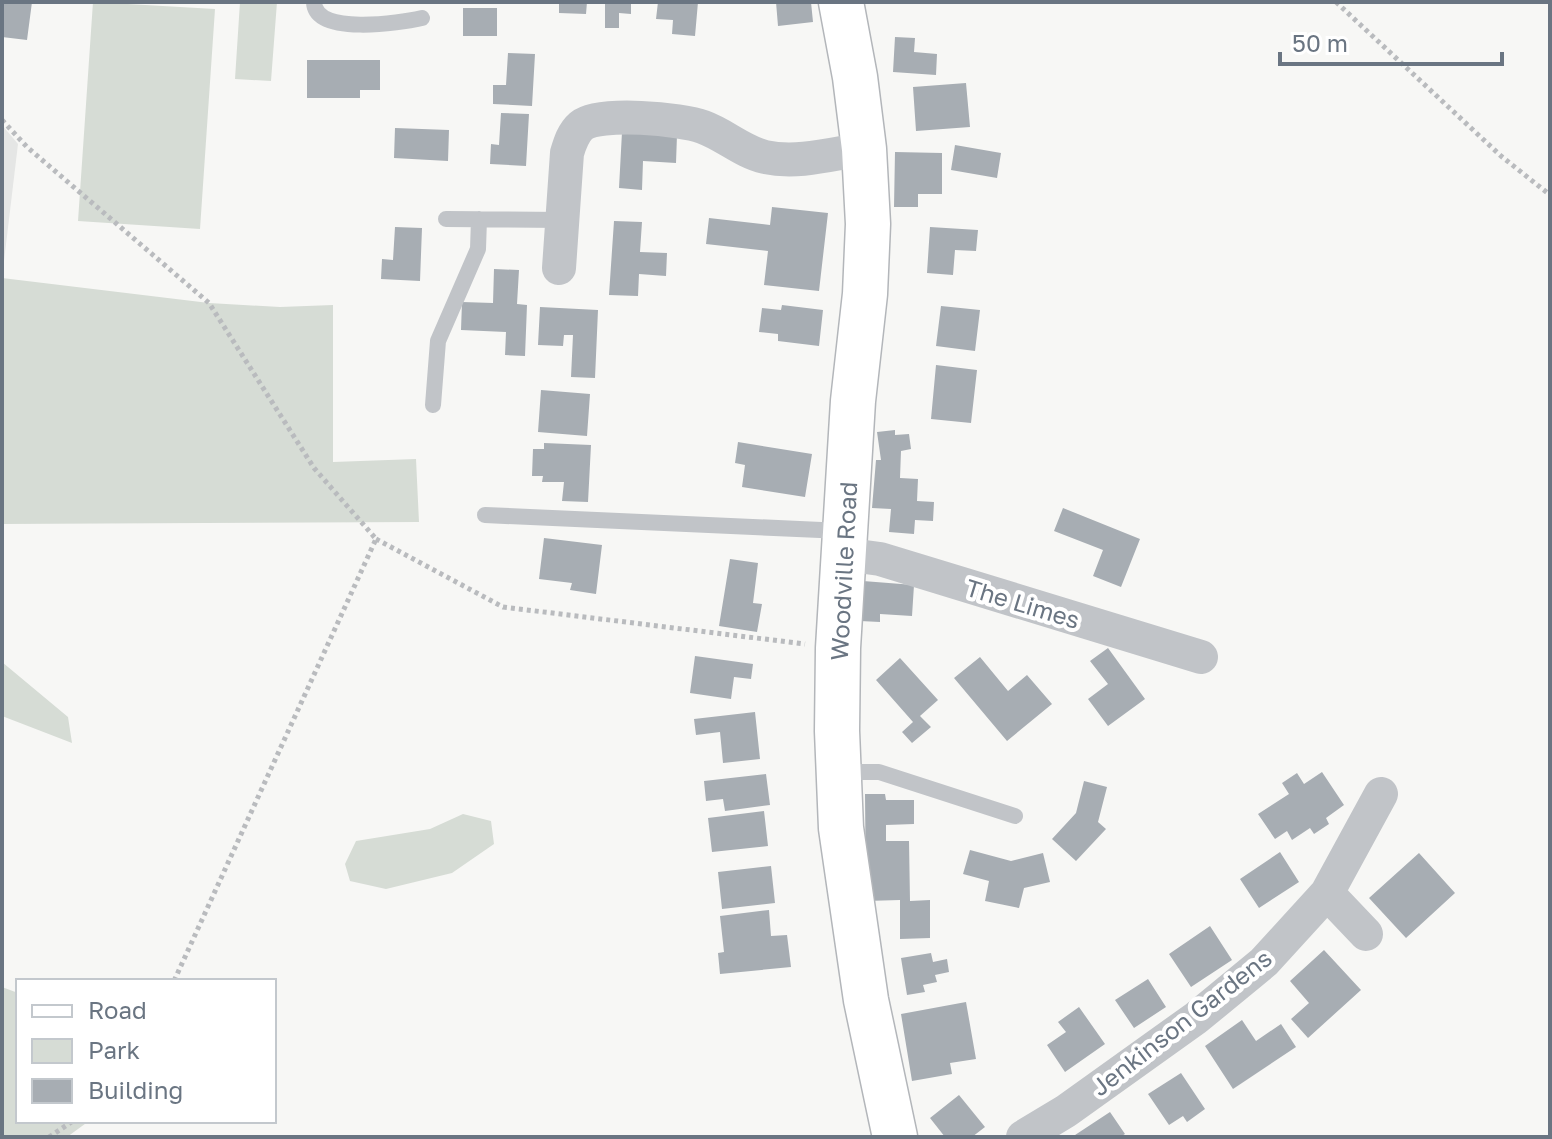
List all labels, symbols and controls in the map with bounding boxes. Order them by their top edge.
scale bar [1280,16,1502,66]
text: 50 m [1292,28,1348,57]
street label: Woodville Road [824,481,862,661]
street label: The Limes [963,572,1083,634]
street label: Jenkinson Gardens [1085,943,1277,1101]
legend [16,979,276,1123]
text: Road [88,995,147,1024]
text: Park [88,1035,140,1064]
text: Building [88,1075,183,1104]

